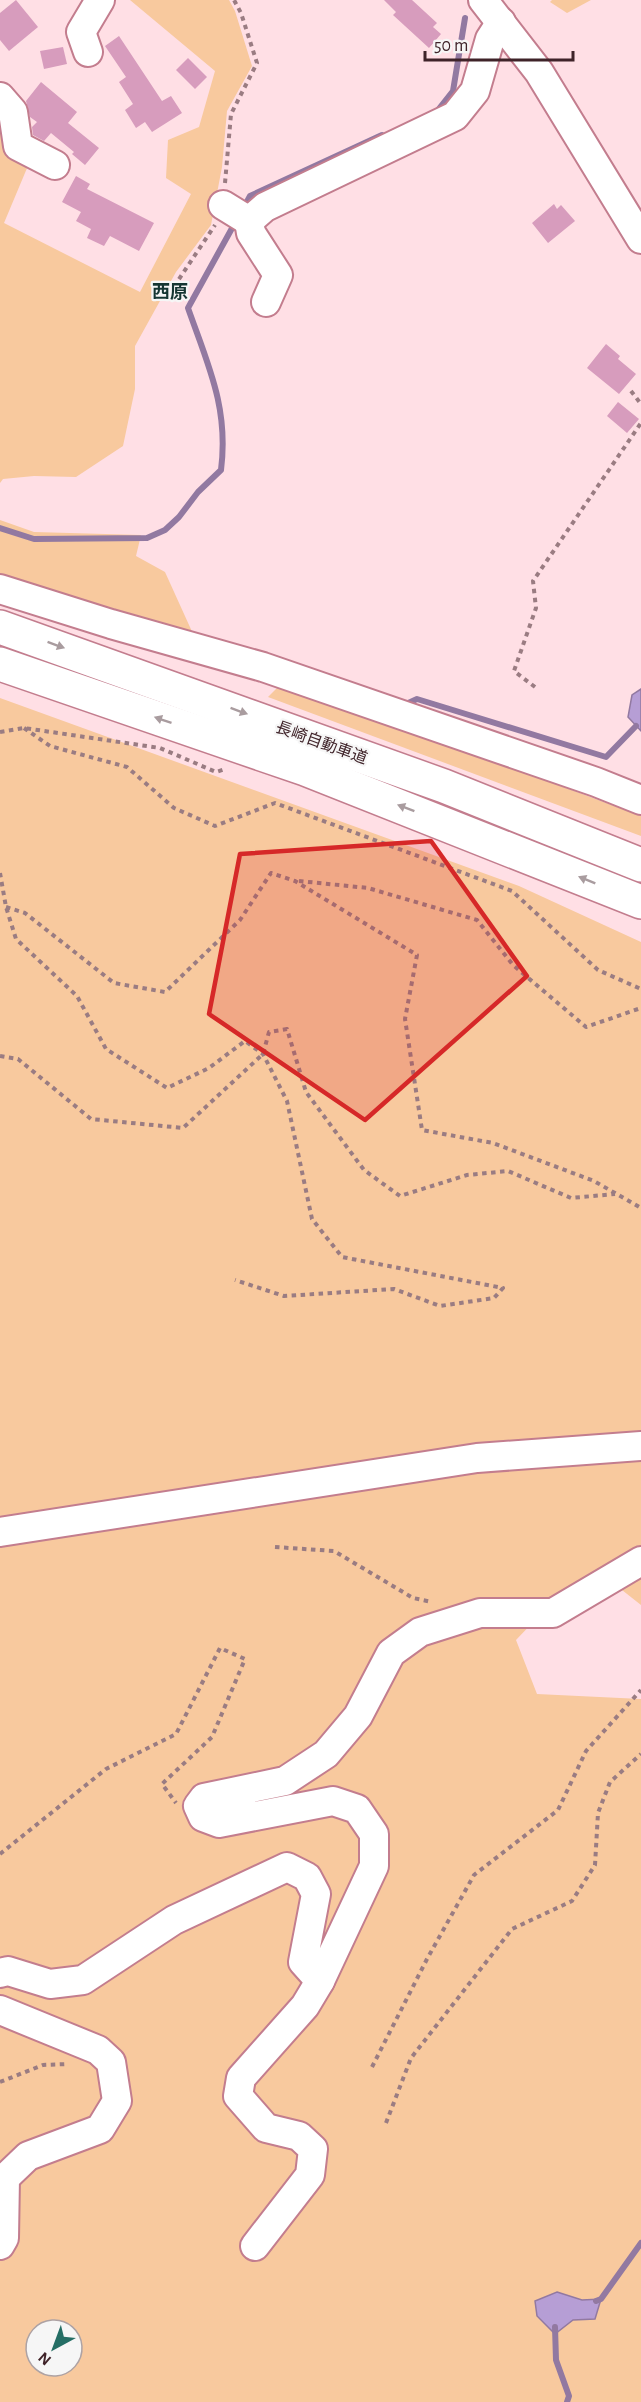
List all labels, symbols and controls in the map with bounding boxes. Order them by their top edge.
scale bar [425,24,574,62]
text: 50 m [434,37,468,55]
district label: 西原 [152,283,188,302]
one-way arrow [47,640,65,650]
one-way arrow [230,707,248,717]
one-way arrow [154,715,172,725]
street label: 長崎自動車道 [274,718,370,767]
one-way arrow [397,803,415,812]
one-way arrow [578,875,596,884]
north arrow [24,2318,84,2378]
text: N [35,2349,54,2368]

